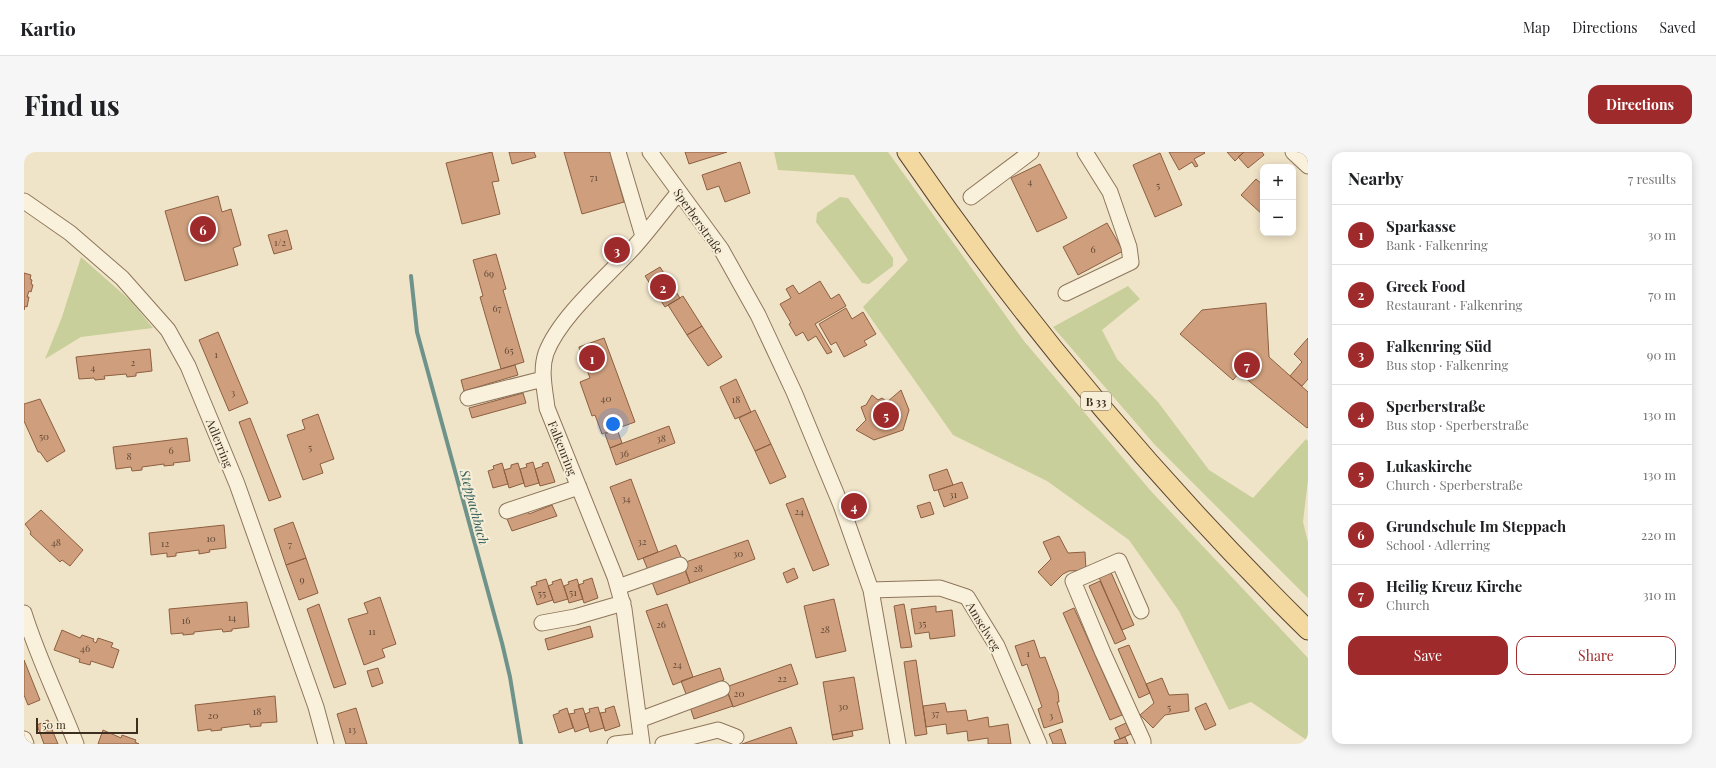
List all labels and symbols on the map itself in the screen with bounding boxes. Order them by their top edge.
house number: 71 [590,170,598,184]
house number: 4 [1028,174,1033,188]
house number: 5 [1156,178,1160,192]
street label: Sperberstraße [670,185,728,257]
pin: 6 [190,214,216,244]
house number: 1/2 [274,235,286,249]
pin: 3 [604,235,630,265]
house number: 6 [1090,242,1096,256]
house number: 69 [484,266,494,280]
pin: 2 [650,272,676,302]
house number: 67 [492,301,502,315]
house number: 65 [504,343,514,357]
pin: 1 [579,343,605,373]
house number: 1 [214,347,218,361]
pin: 7 [1234,350,1260,380]
house number: 2 [131,355,136,369]
house number: 4 [91,360,96,374]
house number: 3 [231,385,236,399]
house number: 40 [601,391,611,405]
house number: 18 [732,392,740,406]
road number: B 33 [1081,392,1111,410]
pin: 5 [873,400,899,430]
your location [603,414,623,434]
street label: Adlerring [203,415,237,470]
street label: Falkenring [545,418,581,478]
house number: 50 [39,429,49,443]
house number: 38 [656,431,666,445]
house number: 5 [308,440,312,454]
house number: 6 [168,443,174,457]
house number: 36 [619,446,629,460]
house number: 8 [126,449,132,463]
water label: Steppachbach [457,467,493,546]
house number: 31 [949,487,957,501]
house number: 34 [621,491,631,505]
pin: 4 [841,491,867,521]
house number: 24 [794,504,804,518]
house number: 10 [206,531,216,545]
house number: 32 [637,534,647,548]
house number: 48 [51,535,61,549]
house number: 12 [161,536,169,550]
house number: 7 [288,537,292,551]
house number: 30 [733,546,743,560]
house number: 28 [693,561,703,575]
house number: 9 [299,572,305,586]
house number: 51 [569,585,577,599]
house number: 55 [538,586,546,600]
street label: Amselweg [963,598,1005,654]
house number: 14 [228,610,236,624]
house number: 16 [182,613,190,627]
house number: 35 [918,616,926,630]
house number: 26 [656,617,666,631]
house number: 28 [820,622,830,636]
house number: 11 [368,624,376,638]
house number: 46 [80,641,90,655]
house number: 1 [1026,646,1030,660]
house number: 24 [672,657,682,671]
house number: 22 [777,671,787,685]
house number: 20 [734,686,744,700]
house number: 30 [838,699,848,713]
house number: 5 [1167,700,1171,714]
house number: 18 [253,704,261,718]
house number: 37 [931,706,939,720]
house number: 20 [208,708,218,722]
house number: 3 [1049,708,1054,722]
scale bar [36,716,138,735]
house number: 13 [348,722,357,736]

